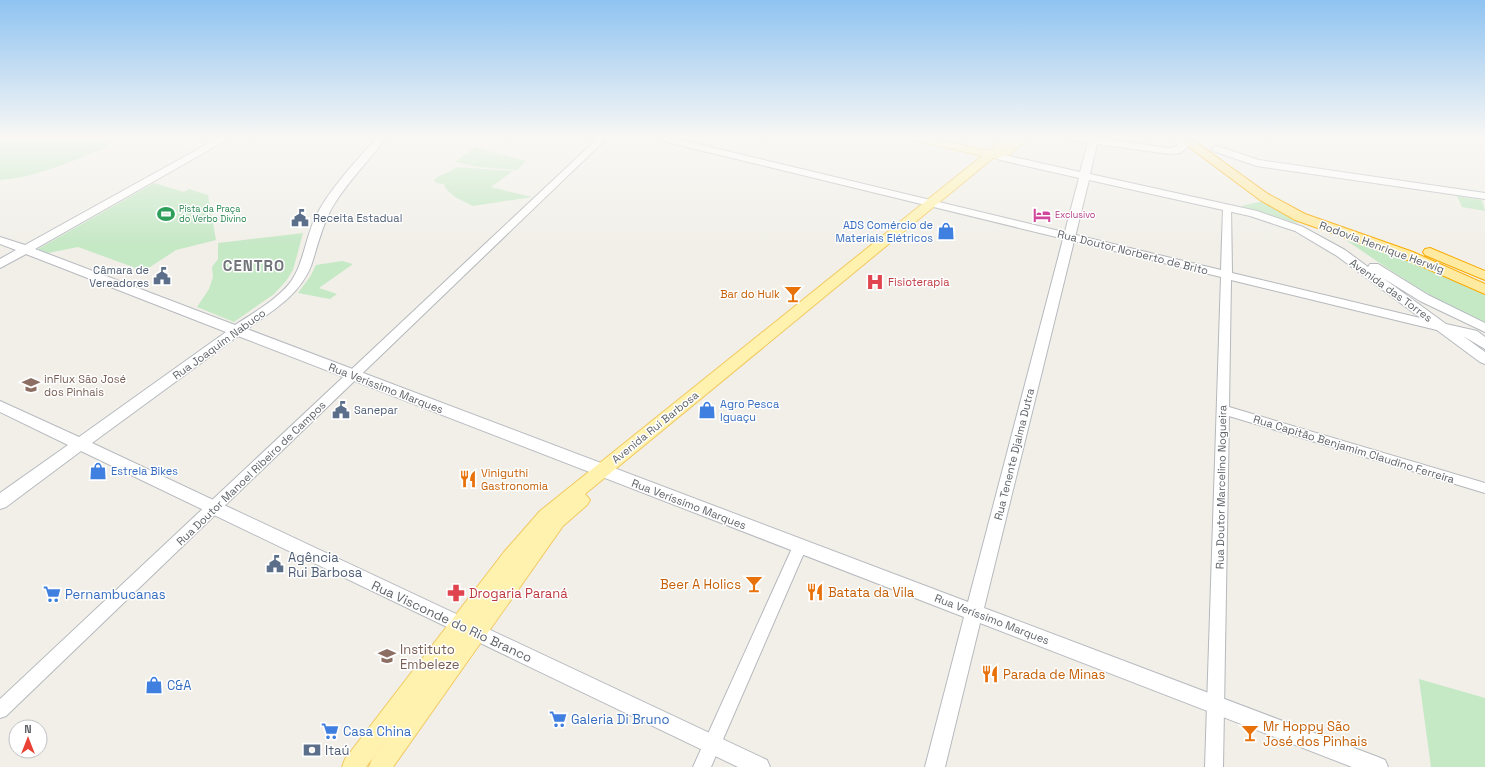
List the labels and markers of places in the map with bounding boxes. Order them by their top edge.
place label: Pista da Praça do Verbo Divino [179,203,247,225]
sports icon: Pista da Praça do Verbo Divino [156,204,176,224]
hotel icon: Exclusivo [1032,205,1052,225]
public building icon: Receita Estadual [290,208,310,228]
place label: Exclusivo [1055,209,1096,221]
place label: Receita Estadual [313,211,402,225]
place label: ADS Comércio de Materiais Elétricos [835,218,933,245]
shop icon: ADS Comércio de Materiais Elétricos [936,221,956,241]
place label: Câmara de Vereadores [89,263,149,290]
public building icon: Câmara de Vereadores [152,266,172,286]
hospital icon: Fisioterapia [865,272,885,292]
place label: Fisioterapia [888,275,950,289]
bar icon: Bar do Hulk [783,284,803,304]
place label: Bar do Hulk [720,287,780,301]
place label: inFlux São José dos Pinhais [44,372,126,399]
school or university icon: inFlux São José dos Pinhais [21,375,41,395]
place label: Agro Pesca Iguaçu [720,397,780,424]
public building icon: Sanepar [331,400,351,420]
shop icon: Agro Pesca Iguaçu [697,400,717,420]
place label: Sanepar [354,403,398,417]
shop icon: Estrela Bikes [88,461,108,481]
place label: Estrela Bikes [111,464,178,478]
place label: Viniguthi Gastronomia [481,466,549,493]
restaurant icon: Viniguthi Gastronomia [458,469,478,489]
place label: Agência Rui Barbosa [288,549,363,581]
public building icon: Agência Rui Barbosa [265,554,285,574]
bar icon: Beer A Holics [744,574,764,594]
place label: Beer A Holics [660,576,741,593]
restaurant icon: Batata da Vila [805,582,825,602]
pharmacy icon: Drogaria Paraná [446,583,466,603]
supermarket icon: Pernambucanas [42,584,62,604]
place label: Batata da Vila [828,584,915,601]
place label: Drogaria Paraná [469,585,568,602]
place label: Pernambucanas [65,586,166,603]
place label: Instituto Embeleze [400,641,459,673]
school or university icon: Instituto Embeleze [377,646,397,666]
restaurant icon: Parada de Minas [980,664,1000,684]
place label: Parada de Minas [1003,666,1106,683]
shop icon: C&A [144,675,164,695]
place label: C&A [167,677,191,694]
supermarket icon: Galeria Di Bruno [548,709,568,729]
place label: Galeria Di Bruno [571,711,669,728]
place label: Mr Hoppy São José dos Pinhais [1263,718,1367,750]
supermarket icon: Casa China [320,721,340,741]
place label: Casa China [343,723,412,740]
bar icon: Mr Hoppy São José dos Pinhais [1240,723,1260,743]
bank icon: Itaú [302,740,322,760]
place label: Itaú [325,742,349,759]

